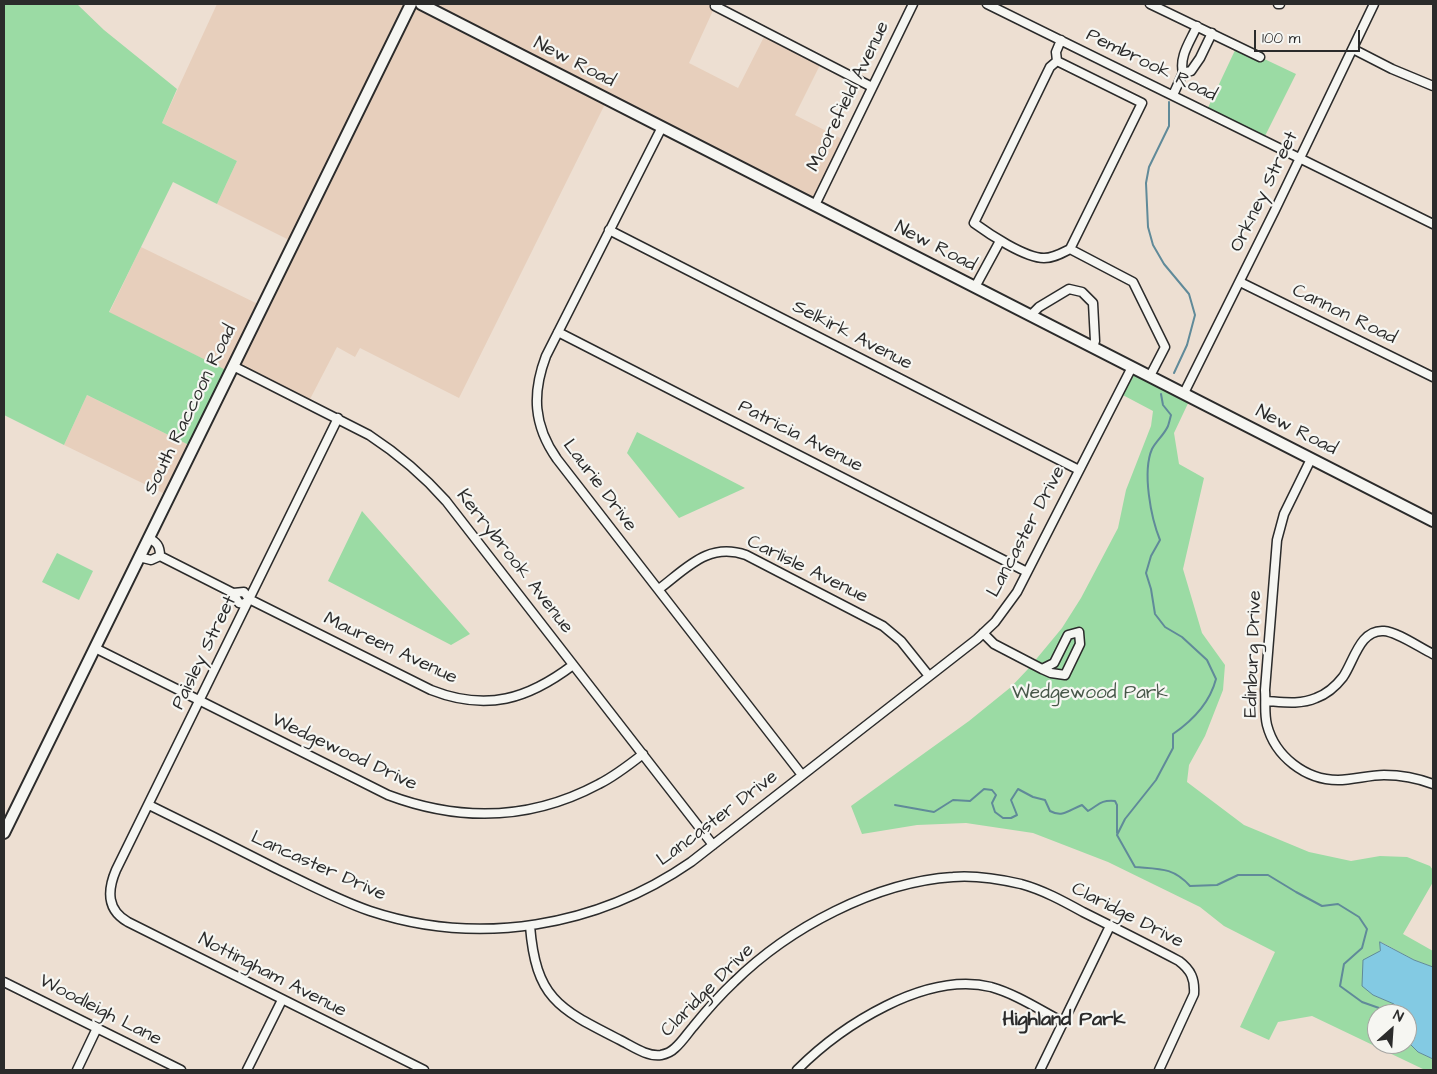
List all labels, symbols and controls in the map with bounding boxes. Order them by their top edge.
street label: Moorefield Avenue [803,18,895,176]
scale bar [1257,20,1363,52]
street label: Pembrook Road [1082,24,1220,108]
text: 100 m [1262,28,1301,49]
street label: New Road [529,33,619,93]
street label: Orkney Street [1226,128,1304,256]
street label: New Road [890,217,980,277]
street label: Cannon Road [1288,280,1400,350]
street label: Selkirk Avenue [788,296,916,376]
street label: South Raccoon Road [140,321,242,499]
street label: Patricia Avenue [734,396,866,478]
street label: New Road [1251,401,1341,461]
street label: Laurie Drive [557,435,641,537]
street label: Lancaster Drive [983,462,1071,602]
street label: Kerrybrook Avenue [451,485,577,639]
street label: Carlisle Avenue [743,531,871,609]
street label: Edinburg Drive [1240,590,1268,718]
street label: Paisley Street [168,592,242,714]
street label: Maureen Avenue [320,608,460,690]
park label: Wedgewood Park [1012,683,1168,705]
street label: Wedgewood Drive [268,709,420,797]
street label: Lancaster Drive [653,766,783,872]
street label: Lancaster Drive [247,827,389,907]
street label: Claridge Drive [1067,878,1187,954]
street label: Nottingham Avenue [194,929,350,1023]
street label: Claridge Drive [657,940,759,1042]
street label: Woodleigh Lane [35,970,165,1052]
north arrow [1367,1004,1417,1054]
text: N [1390,1006,1406,1027]
district label: Highland Park [1002,1009,1126,1033]

